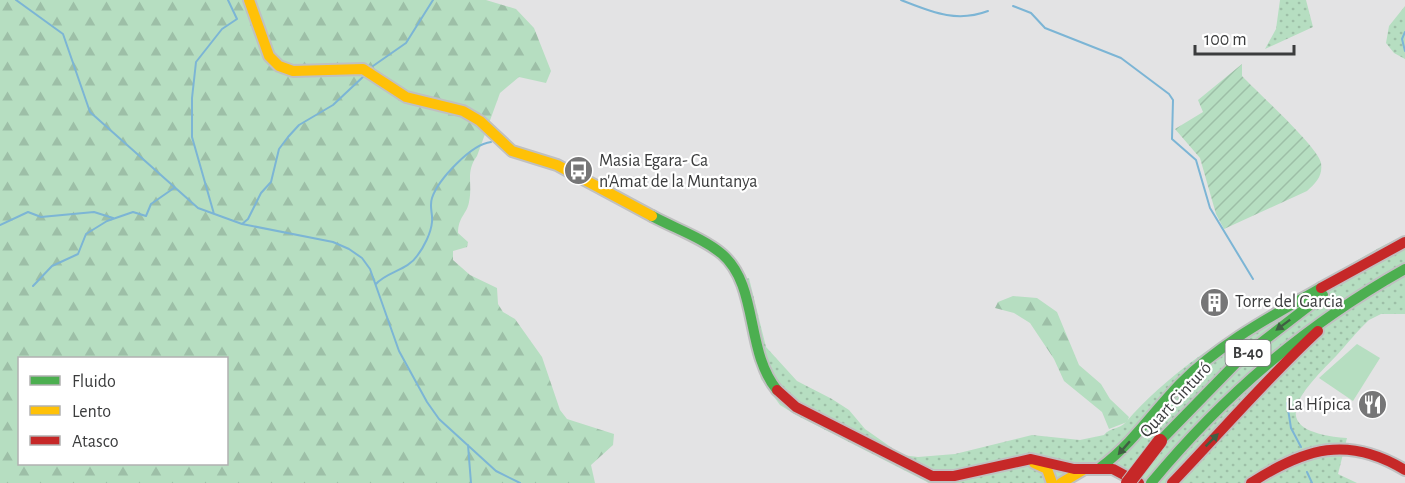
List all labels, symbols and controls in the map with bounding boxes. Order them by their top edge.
scale bar [1195,18,1294,56]
text: 100 m [1204,31,1247,49]
place label: Masia Egara- Ca n'Amat de la Muntanya [599,152,758,191]
bus stop icon: Masia Egara- Ca n'Amat de la Muntanya [562,155,594,187]
building icon: Torre del Garcia [1198,286,1230,318]
place label: Torre del Garcia [1235,293,1343,311]
one-way arrow [1276,319,1292,331]
road number: B-40 [1226,340,1270,366]
legend [18,357,228,465]
street label: Quart Cinturó [1137,359,1215,441]
text: Fluido [72,373,116,391]
restaurant icon: La Hípica [1356,389,1388,421]
place label: La Hípica [1287,396,1351,414]
text: Lento [72,403,111,421]
text: Atasco [72,433,119,451]
one-way arrow [1205,433,1219,448]
one-way arrow [1118,440,1131,455]

